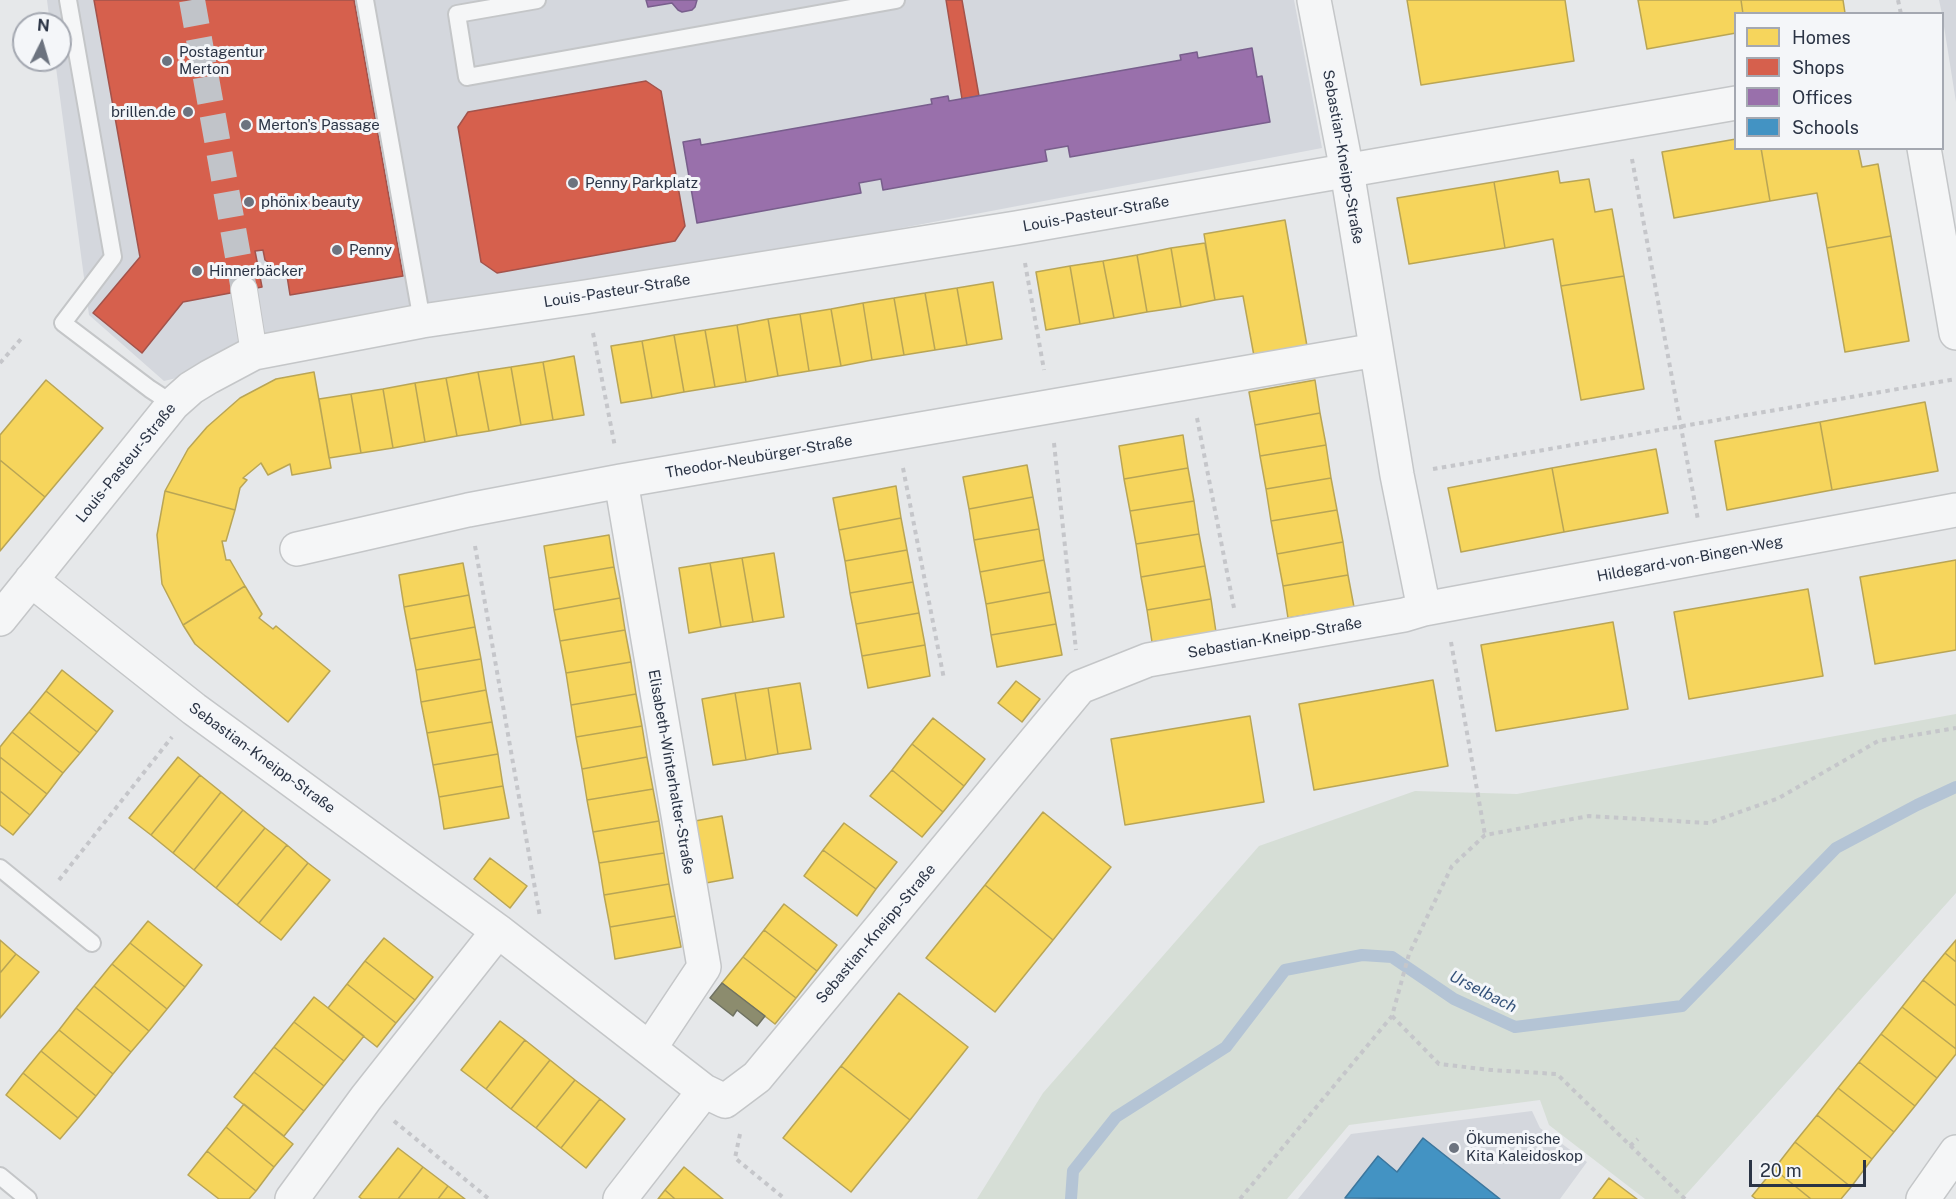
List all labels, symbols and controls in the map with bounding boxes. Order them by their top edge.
north arrow [12,12,72,72]
legend [1734,12,1944,150]
text: N [36,16,50,36]
text: Homes [1792,27,1851,48]
place label: Postagentur Merton [179,43,265,78]
marker: Postagentur Merton [160,54,174,68]
text: Shops [1792,57,1844,78]
street label: Sebastian-Kneipp-Straße [1319,69,1367,245]
text: Offices [1792,87,1852,108]
place label: brillen.de [111,103,176,121]
marker: brillen.de [181,105,195,119]
place label: Merton's Passage [258,116,380,134]
text: Schools [1792,117,1859,138]
marker: Merton's Passage [239,118,253,132]
place label: Penny Parkplatz [585,174,698,192]
marker: Penny Parkplatz [566,176,580,190]
street label: Louis-Pasteur-Straße [1021,192,1171,236]
place label: phönix beauty [261,193,360,211]
marker: phönix beauty [242,195,256,209]
place label: Penny [349,241,392,259]
marker: Penny [330,243,344,257]
place label: Hinnerbäcker [209,262,304,280]
marker: Hinnerbäcker [190,264,204,278]
street label: Louis-Pasteur-Straße [542,271,692,311]
street label: Louis-Pasteur-Straße [72,400,180,526]
street label: Theodor-Neubürger-Straße [664,432,854,482]
street label: Hildegard-von-Bingen-Weg [1595,532,1785,586]
street label: Sebastian-Kneipp-Straße [1187,614,1363,662]
street label: Elisabeth-Winterhalter-Straße [644,668,698,876]
street label: Sebastian-Kneipp-Straße [185,699,339,817]
street label: Sebastian-Kneipp-Straße [812,861,940,1007]
water label: Urselbach [1446,967,1520,1017]
place label: Ökumenische Kita Kaleidoskop [1466,1130,1583,1165]
marker: Ökumenische Kita Kaleidoskop [1447,1141,1461,1155]
scale bar [1752,1148,1869,1186]
text: 20 m [1760,1160,1802,1181]

